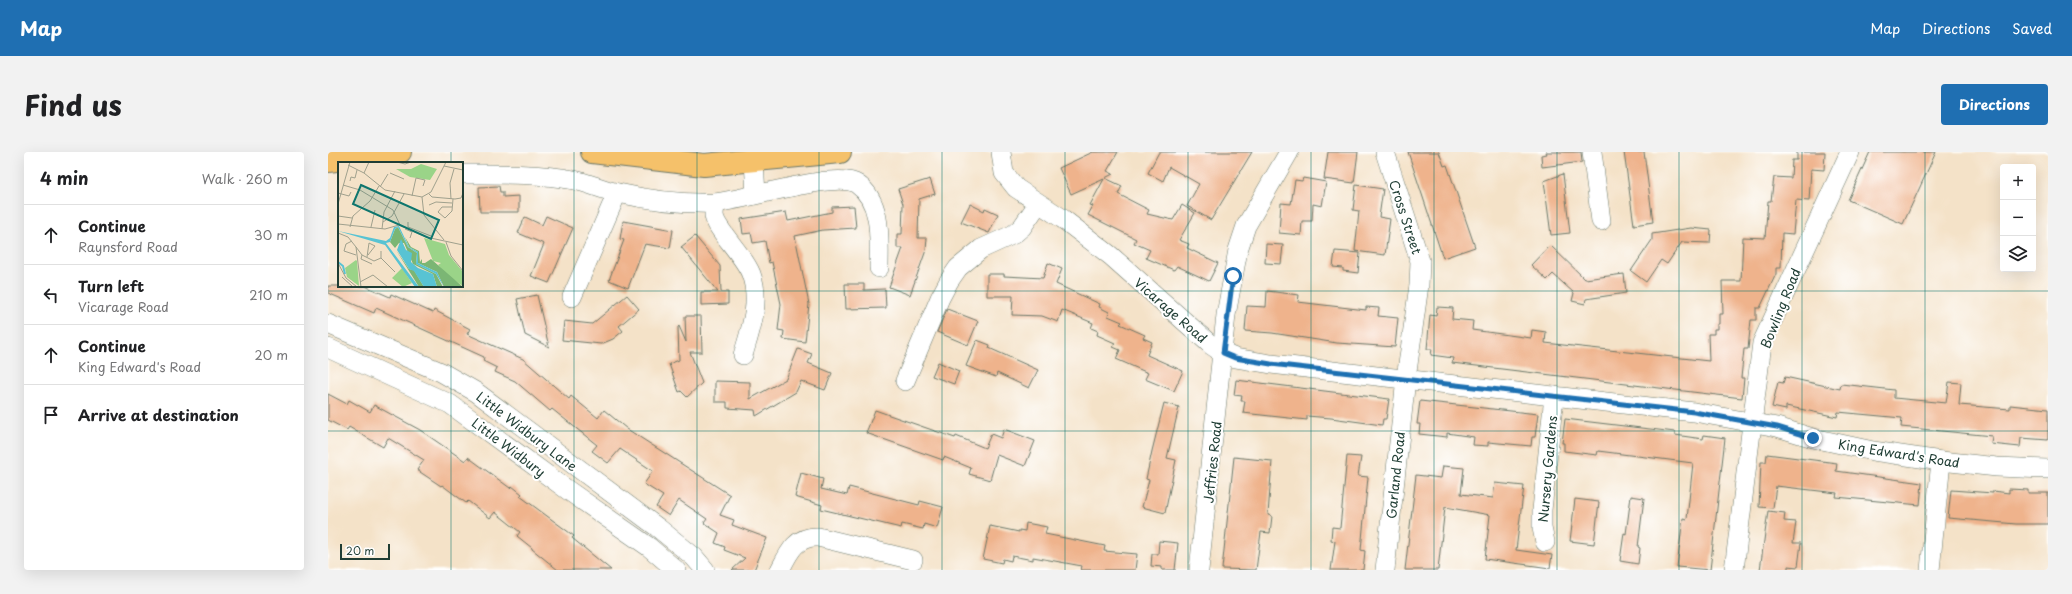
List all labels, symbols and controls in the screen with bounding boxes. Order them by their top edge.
text: Map [20,14,62,42]
text: Map [1870,18,1900,39]
text: Directions [1922,18,1990,39]
text: Saved [2012,18,2052,39]
text: Find us [24,83,122,126]
button: Directions [1941,84,2048,125]
inset map [338,162,463,287]
map controls [2000,164,2036,272]
button: + [2000,164,2036,200]
text: 4 min [40,165,88,191]
text: Walk · 260 m [202,169,288,188]
street label: Cross Street [1385,177,1427,257]
button: − [2000,200,2036,236]
text: Continue [78,214,146,237]
icon: ahead [40,224,62,246]
text: 30 m [254,225,288,244]
button: layers [2000,236,2036,272]
text: Raynsford Road [78,237,178,256]
street label: Bowling Road [1755,265,1805,351]
route start [1224,267,1242,285]
street label: Vicarage Road [1130,273,1212,347]
text: Turn left [78,274,144,297]
icon: left [40,284,62,306]
text: 210 m [249,285,288,304]
text: Vicarage Road [78,297,169,316]
text: Continue [78,334,146,357]
icon: ahead [40,344,62,366]
text: 20 m [254,345,288,364]
text: King Edward's Road [78,357,201,376]
street label: Little Widbury Lane [473,388,581,474]
text: Arrive at destination [78,403,239,426]
icon: arrive [40,404,62,426]
street label: Little Widbury [469,414,549,480]
street label: Nursery Gardens [1533,415,1561,523]
street label: Jeffries Road [1198,420,1226,504]
route end [1804,429,1822,447]
street label: Garland Road [1381,430,1409,520]
street label: King Edward's Road [1837,434,1961,472]
scale bar [340,542,390,561]
text: 20 m [346,542,374,559]

